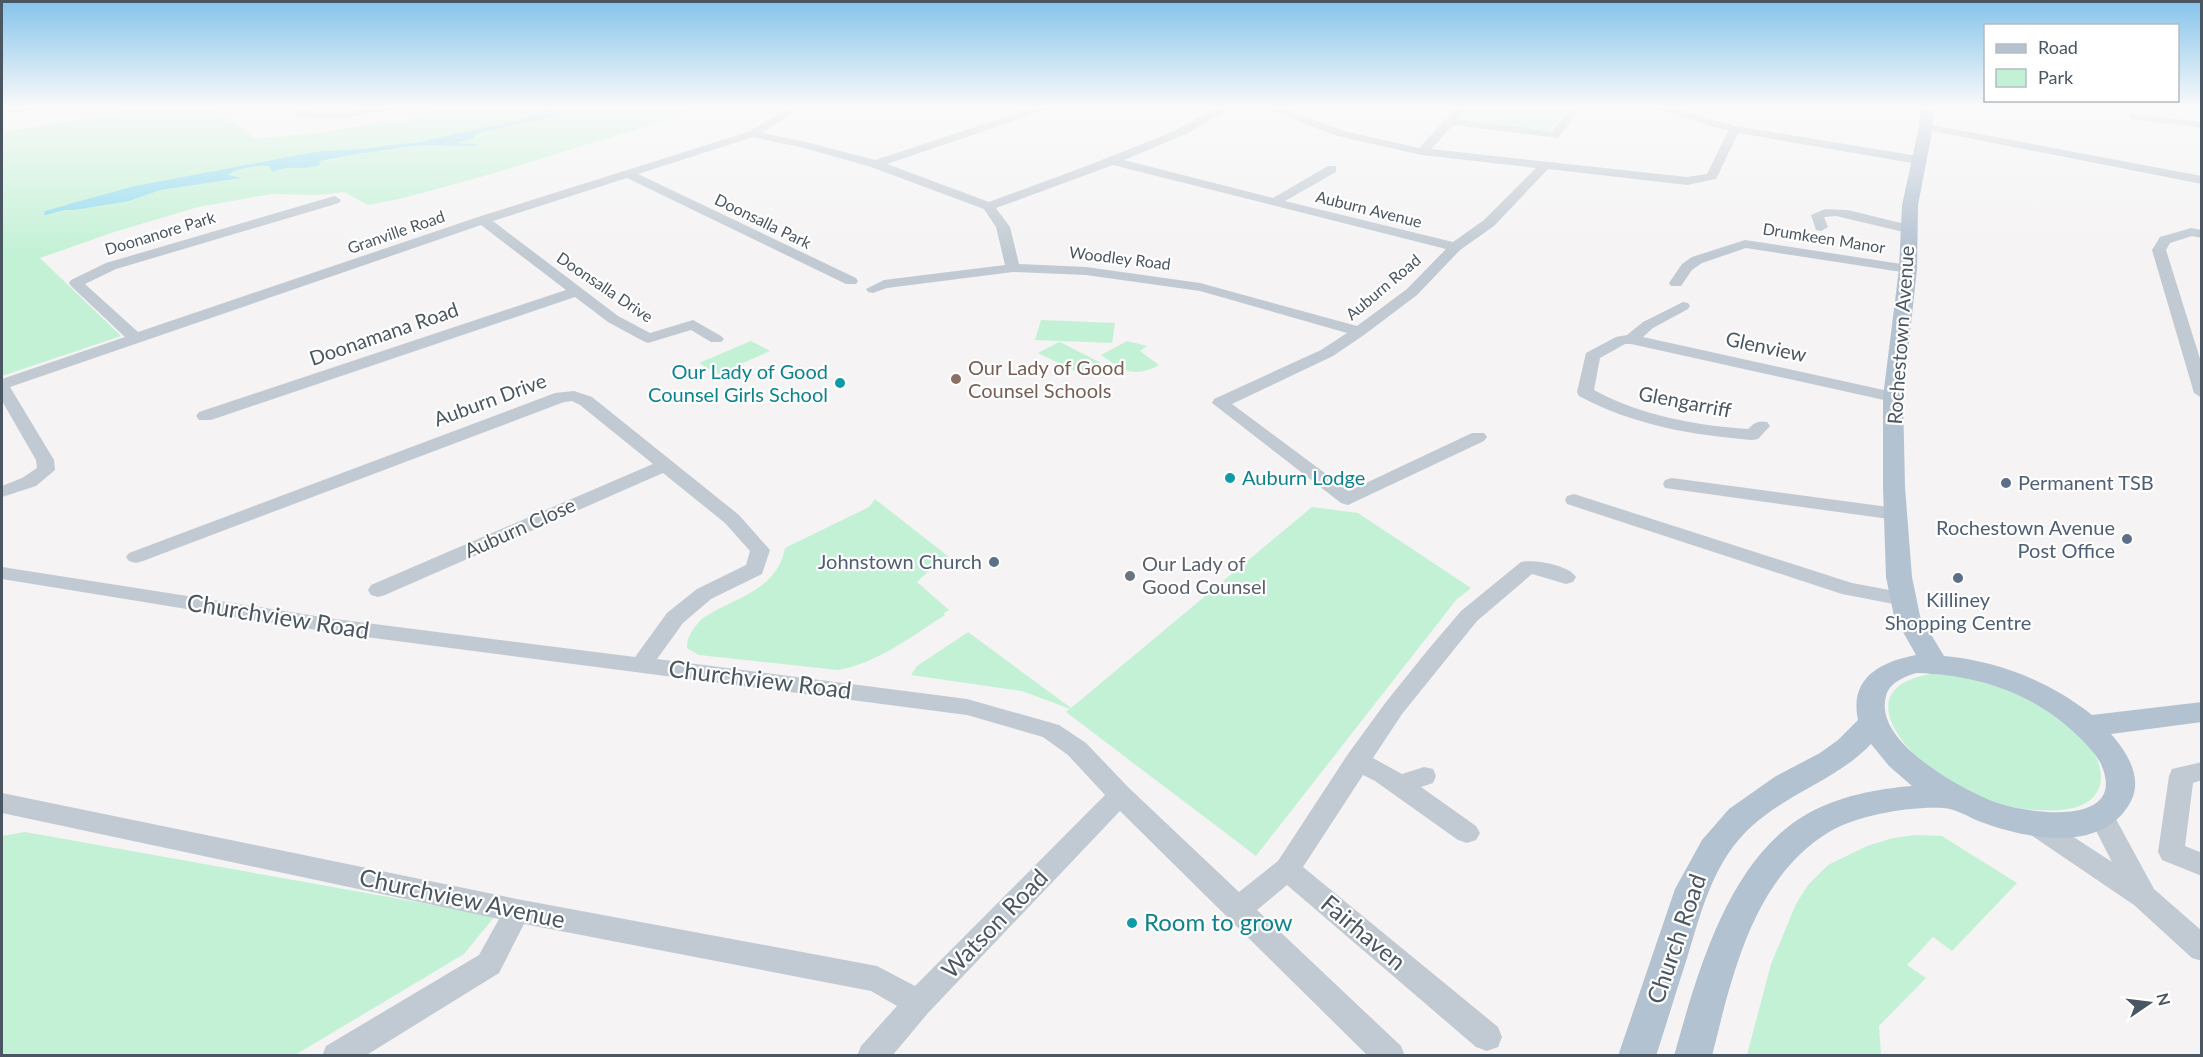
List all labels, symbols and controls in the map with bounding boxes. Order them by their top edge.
legend [1984,24,2179,102]
text: Road [2038,36,2078,58]
text: Park [2038,66,2074,88]
street label: Auburn Avenue [1314,186,1424,231]
street label: Doonsalla Park [712,189,815,252]
street label: Doonanore Park [102,206,218,258]
street label: Granville Road [345,206,447,257]
street label: Drumkeen Manor [1761,218,1887,257]
street label: Woodley Road [1068,242,1172,273]
street label: Rochestown Avenue [1882,245,1918,425]
street label: Doonsalla Drive [554,247,657,326]
street label: Auburn Road [1341,250,1424,323]
street label: Doonamana Road [306,296,461,370]
street label: Glenview [1724,326,1809,366]
place label: Our Lady of Good Counsel Schools [968,355,1125,402]
place label: Our Lady of Good Counsel Girls School [648,359,828,406]
street label: Auburn Drive [430,368,549,431]
marker: Our Lady of Good Counsel Schools [949,372,963,386]
marker: Our Lady of Good Counsel Girls School [833,376,847,390]
street label: Glengarriff [1637,380,1734,422]
place label: Auburn Lodge [1242,465,1365,489]
place label: Permanent TSB [2018,470,2154,494]
marker: Auburn Lodge [1223,471,1237,485]
marker: Permanent TSB [1999,476,2013,490]
street label: Auburn Close [460,492,579,562]
place label: Rochestown Avenue Post Office [1936,515,2115,562]
marker: Rochestown Avenue Post Office [2120,532,2134,546]
place label: Johnstown Church [818,549,982,573]
place label: Our Lady of Good Counsel [1142,551,1266,598]
marker: Johnstown Church [987,555,1001,569]
marker: Our Lady of Good Counsel [1123,569,1137,583]
marker: Killiney Shopping Centre [1951,571,1965,585]
street label: Churchview Road [185,587,371,644]
place label: Killiney Shopping Centre [1885,587,2031,634]
street label: Churchview Road [667,653,853,704]
street label: Churchview Avenue [357,862,568,933]
street label: Watson Road [935,862,1053,984]
street label: Church Road [1640,870,1711,1007]
street label: Fairhaven [1316,888,1412,976]
place label: Room to grow [1144,907,1293,936]
marker: Room to grow [1125,916,1139,930]
north arrow [2119,973,2179,1033]
text: N [2153,991,2175,1008]

